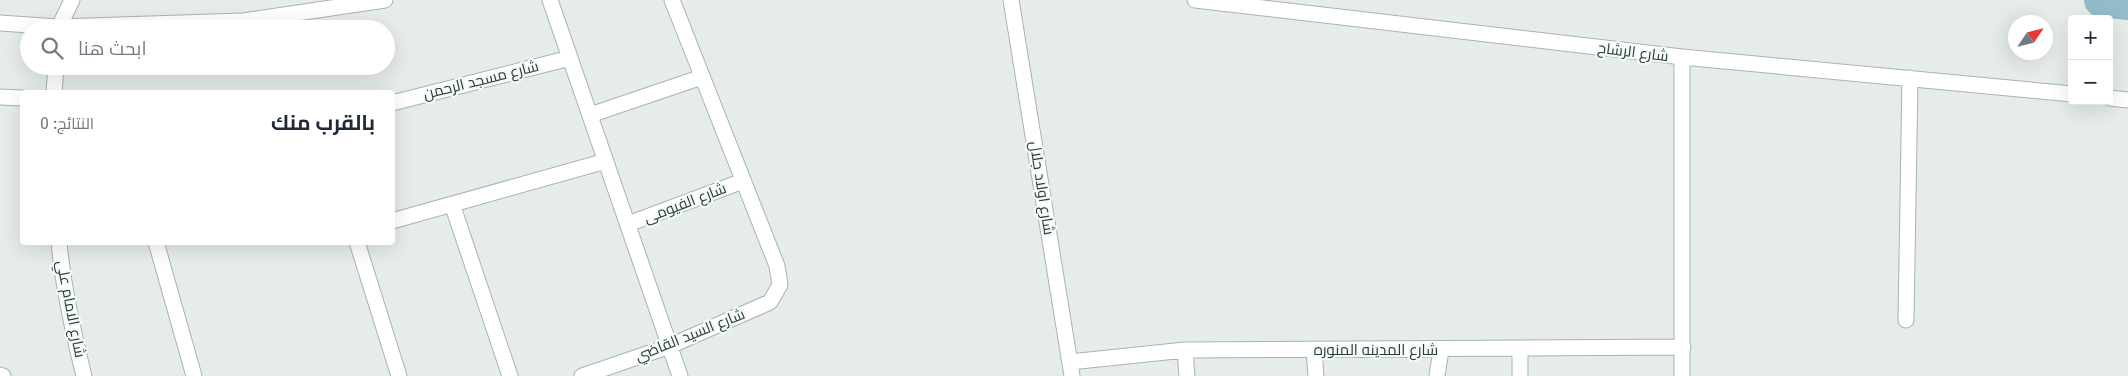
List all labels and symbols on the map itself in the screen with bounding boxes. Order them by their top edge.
north arrow [2008,15,2053,60]
street label: شارع الرشاح [1596,39,1669,67]
street label: شارع مسجد الرحمن [421,57,541,105]
street label: شارع اولاد جلال [1024,140,1058,236]
street label: شارع الفيومى [641,179,729,229]
street label: شارع الامام علي [50,259,89,360]
street label: شارع السيد القاضي [633,305,749,368]
street label: شارع المدينه المنوره [1314,341,1438,361]

